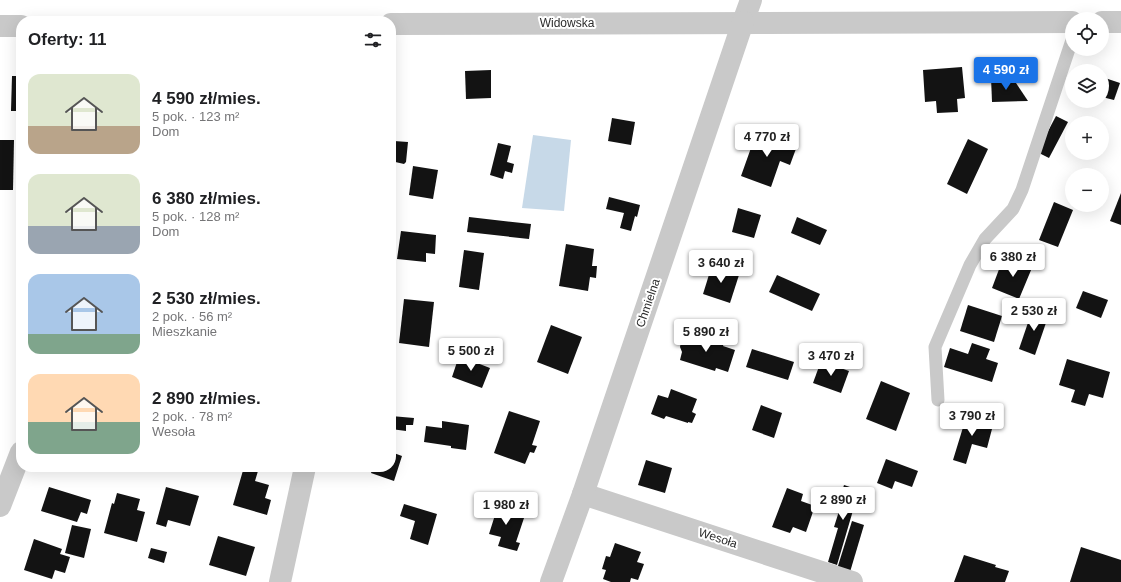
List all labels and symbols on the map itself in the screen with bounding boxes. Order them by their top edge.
street label: Widowska [540,16,595,30]
pin: 4 590 zł [965,57,1047,91]
pin: 4 770 zł [726,124,808,158]
pin: 6 380 zł [972,244,1054,278]
pin: 3 640 zł [680,250,762,284]
street label: Chmielna [633,276,663,329]
pin: 2 530 zł [993,298,1075,332]
pin: 5 890 zł [665,319,747,353]
pin: 5 500 zł [430,338,512,372]
pin: 3 470 zł [790,343,872,377]
pin: 3 790 zł [931,403,1013,437]
pin: 2 890 zł [802,487,884,521]
pin: 1 980 zł [465,492,547,526]
street label: Wesoła [697,525,739,551]

